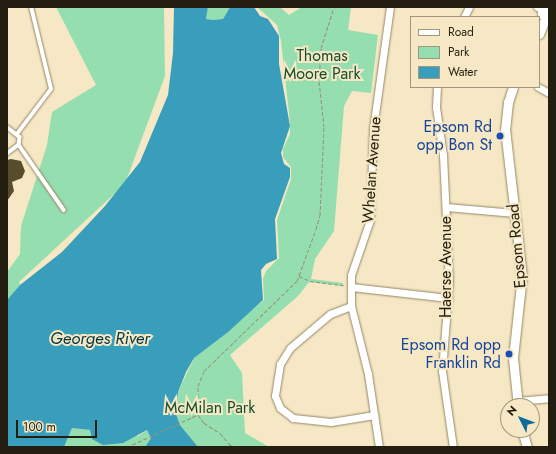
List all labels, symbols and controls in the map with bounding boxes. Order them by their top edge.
legend [410,16,540,88]
text: Road [448,23,474,41]
text: Park [448,43,469,61]
park label: Thomas Moore Park [283,46,361,84]
text: Water [448,63,478,81]
street label: Whelan Avenue [359,116,385,224]
place label: Epsom Rd opp Bon St [417,117,492,155]
marker: Epsom Rd opp Bon St [495,131,505,141]
street label: Epsom Road [504,203,530,289]
street label: Haerse Avenue [436,216,456,318]
water label: Georges River [50,329,150,349]
place label: Epsom Rd opp Franklin Rd [401,335,501,373]
marker: Epsom Rd opp Franklin Rd [504,349,514,359]
park label: McMilan Park [165,398,255,418]
north arrow [500,398,540,438]
text: N [503,402,521,419]
scale bar [18,412,99,438]
text: 100 m [23,418,56,436]

